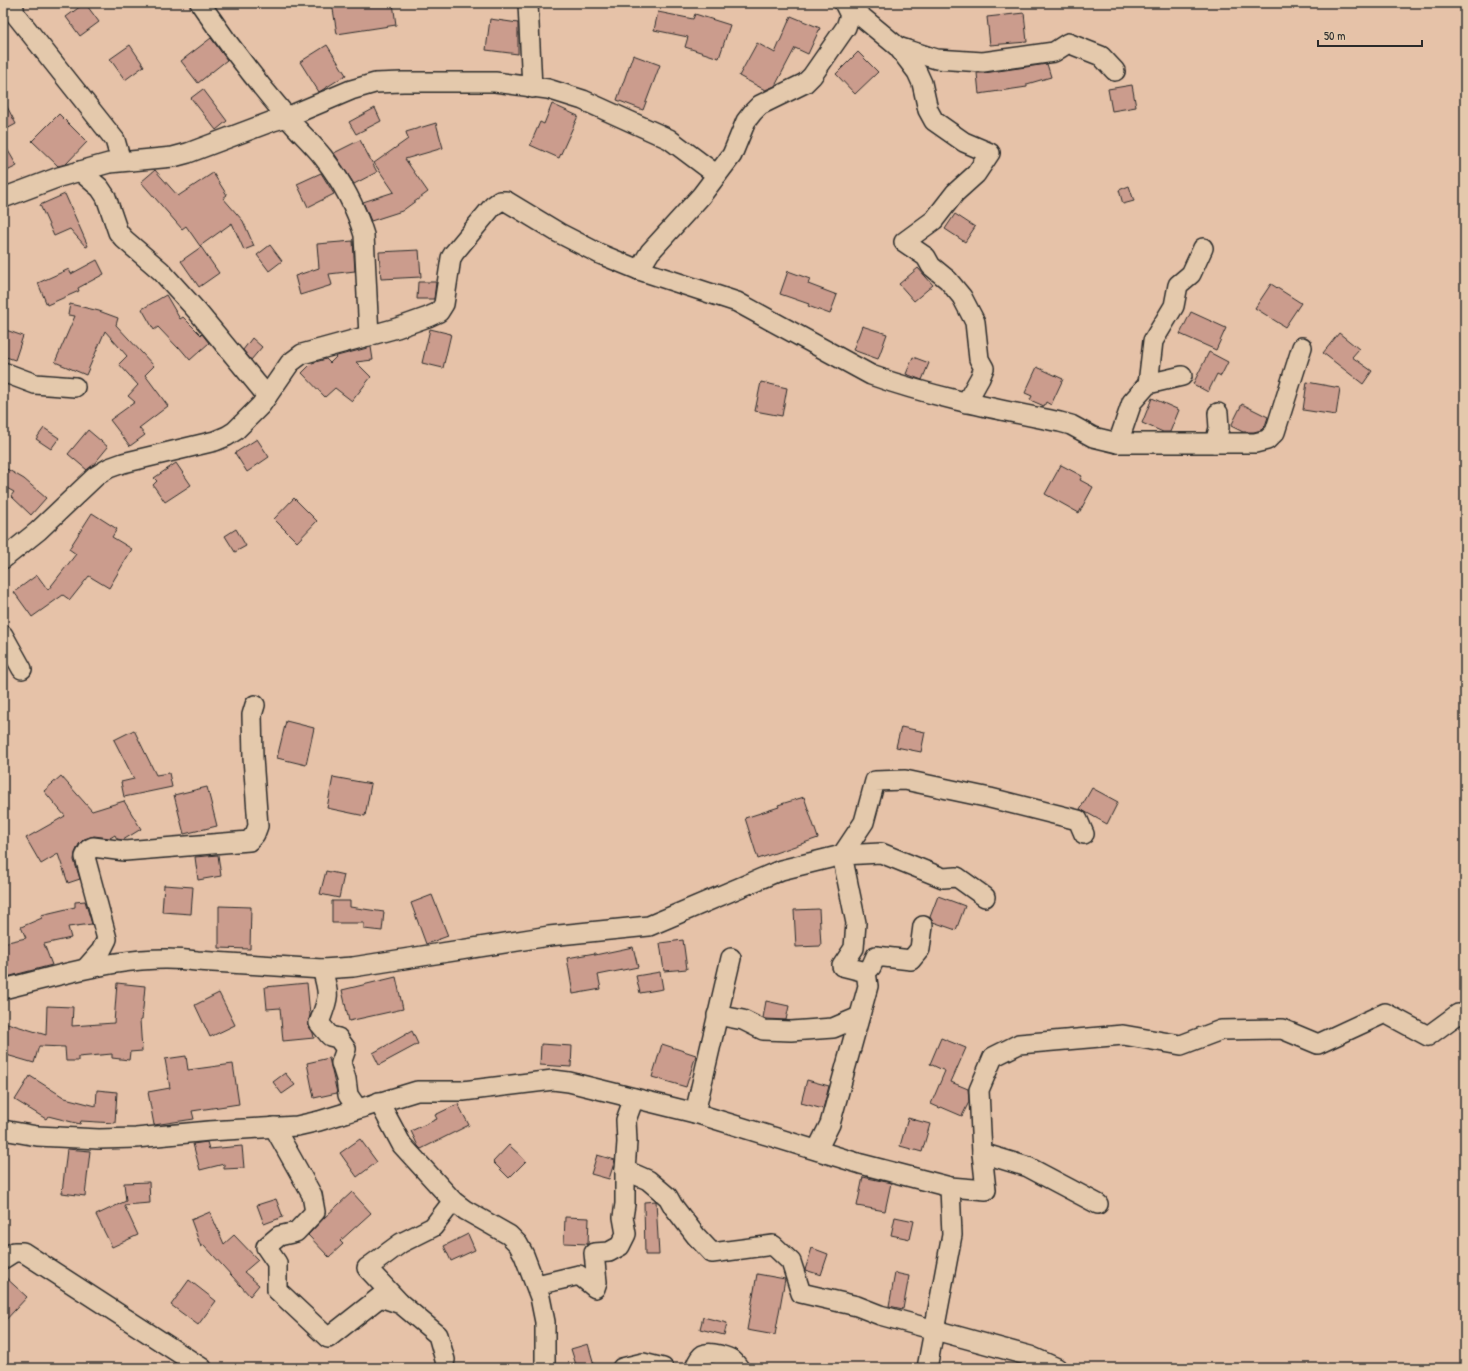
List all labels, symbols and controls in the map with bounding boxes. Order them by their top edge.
scale bar [1318,22,1422,48]
text: 50 m [1324,27,1345,44]

